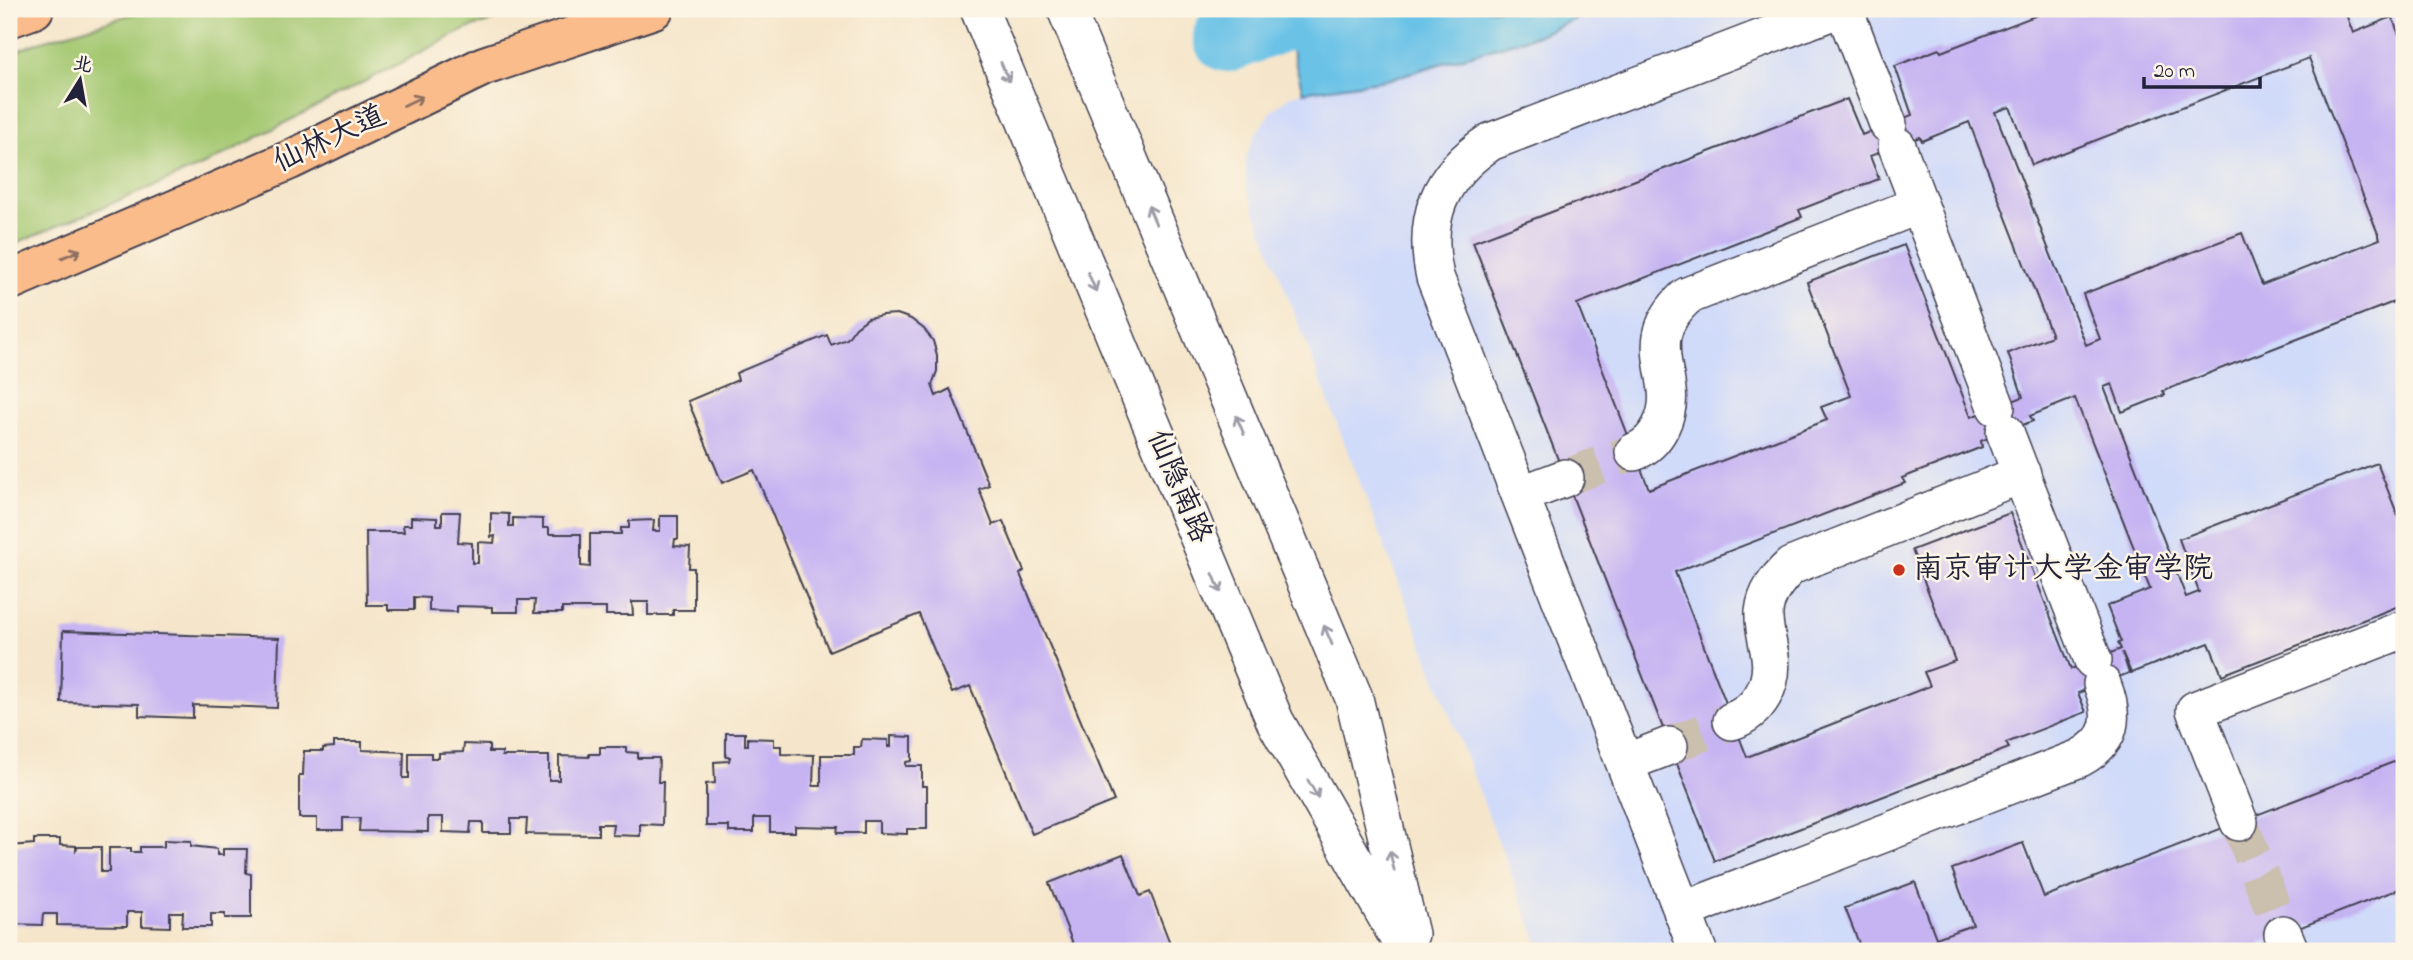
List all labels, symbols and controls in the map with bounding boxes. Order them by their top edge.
north arrow [46,46,116,116]
scale bar [2144,46,2259,90]
text: 北 [71,51,95,81]
text: 20 m [2154,57,2195,87]
one-way arrow [999,60,1012,82]
one-way arrow [402,93,423,107]
street label: 仙林大道 [266,95,394,185]
one-way arrow [1145,204,1158,226]
one-way arrow [60,247,82,260]
one-way arrow [1087,271,1100,292]
one-way arrow [1233,414,1246,436]
street label: 仙隐南路 [1134,423,1222,551]
place label: 南京审计大学金审学院 [1913,548,2213,592]
marker: 南京审计大学金审学院 [1891,562,1907,578]
one-way arrow [1211,571,1224,593]
one-way arrow [1320,624,1333,646]
one-way arrow [1306,778,1320,798]
one-way arrow [1385,850,1399,873]

